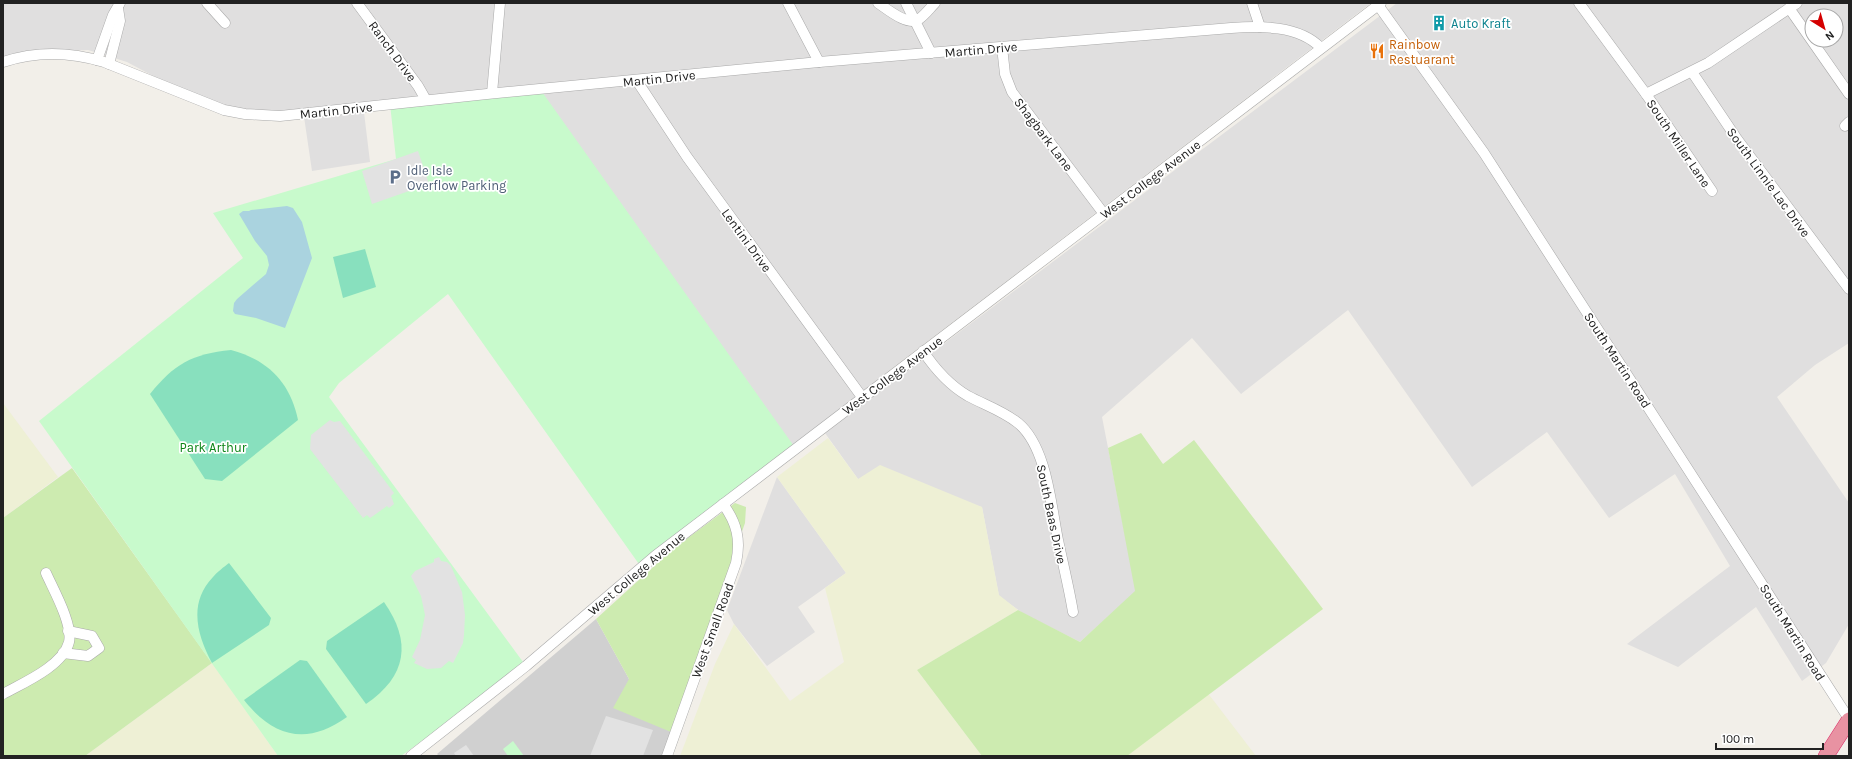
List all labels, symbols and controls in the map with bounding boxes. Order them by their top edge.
north arrow [1804,8,1844,48]
building icon: Auto Kraft [1430,14,1448,32]
place label: Auto Kraft [1451,16,1511,31]
street label: Ranch Drive [366,18,420,85]
text: N [1823,28,1837,43]
place label: Rainbow Restuarant [1389,37,1455,67]
street label: Martin Drive [944,39,1018,60]
restaurant icon: Rainbow Restuarant [1368,42,1386,60]
street label: Martin Drive [622,67,696,90]
street label: Shagbark Lane [1011,95,1076,174]
street label: South Miller Lane [1644,96,1714,190]
street label: Martin Drive [299,99,373,122]
street label: South Linnie Lac Drive [1724,125,1813,240]
street label: West College Avenue [1097,137,1204,222]
place label: Idle Isle Overflow Parking [407,163,507,193]
parking icon: Idle Isle Overflow Parking [386,168,404,186]
street label: Lentini Drive [719,206,775,275]
street label: South Martin Road [1581,310,1654,411]
street label: West College Avenue [839,333,946,418]
park label: Park Arthur [180,440,247,455]
street label: South Baas Drive [1034,463,1069,566]
street label: West College Avenue [585,528,688,618]
street label: West Small Road [688,581,737,680]
street label: South Martin Road [1757,581,1828,683]
scale bar [1716,725,1823,751]
text: 100 m [1722,732,1754,746]

